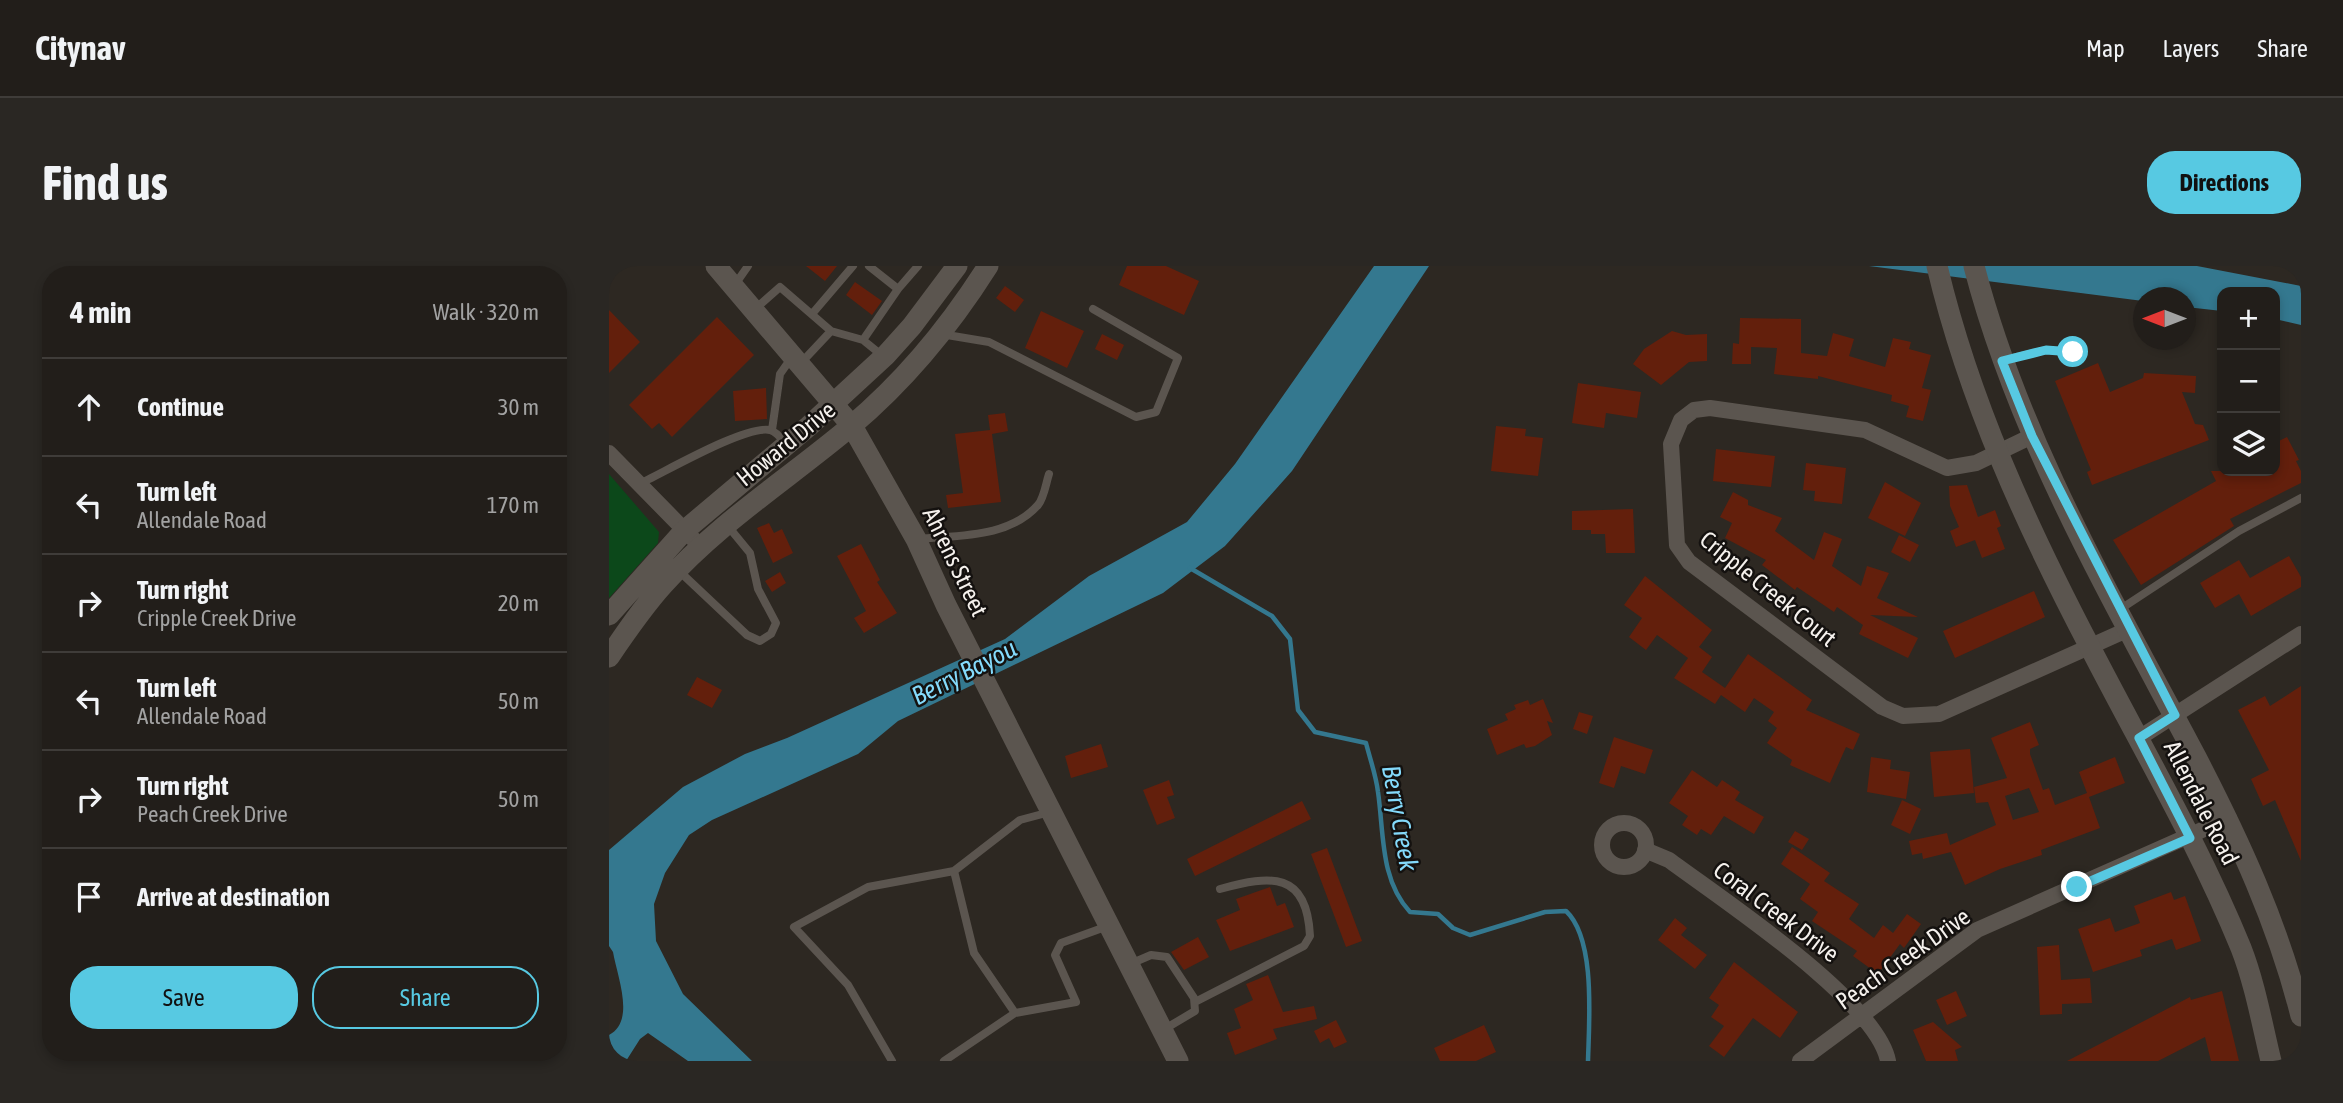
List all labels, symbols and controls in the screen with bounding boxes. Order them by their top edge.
text: Citynav [35,29,126,67]
text: Map [2086,35,2125,62]
text: Layers [2163,35,2219,62]
text: Share [2257,35,2308,62]
button: Directions [2147,151,2301,214]
text: Find us [42,154,168,210]
north arrow [2133,287,2196,350]
map controls [2217,287,2280,476]
button: + [2217,287,2280,350]
text: 4 min [70,295,131,329]
text: Walk · 320 m [433,299,539,325]
route start [2057,336,2088,367]
button: − [2217,350,2280,413]
icon: ahead [70,388,108,426]
text: Continue [137,392,224,422]
text: 30 m [498,394,539,420]
street label: Howard Drive [731,396,840,491]
button: layers [2217,413,2280,476]
text: Turn left [137,477,217,507]
icon: left [70,486,108,524]
text: 170 m [487,492,539,518]
street label: Ahrens Street [918,503,993,621]
text: Allendale Road [137,507,267,533]
street label: Cripple Creek Court [1695,525,1842,652]
text: Turn right [137,575,228,605]
icon: right [70,584,108,622]
text: 20 m [498,590,539,616]
text: Cripple Creek Drive [137,605,297,631]
water label: Berry Bayou [907,633,1021,711]
text: Turn left [137,673,217,703]
icon: left [70,682,108,720]
text: 50 m [498,688,539,714]
text: Allendale Road [137,703,267,729]
street label: Allendale Road [2159,736,2244,869]
water label: Berry Creek [1376,763,1424,874]
text: Turn right [137,771,228,801]
icon: right [70,780,108,818]
text: 50 m [498,786,539,812]
text: Peach Creek Drive [137,801,288,827]
street label: Coral Creek Drive [1708,856,1844,967]
route end [2061,871,2092,902]
icon: arrive [70,878,108,916]
text: Arrive at destination [137,882,330,912]
street label: Peach Creek Drive [1831,902,1975,1015]
button: Save [70,966,298,1029]
button: Share [312,966,539,1029]

